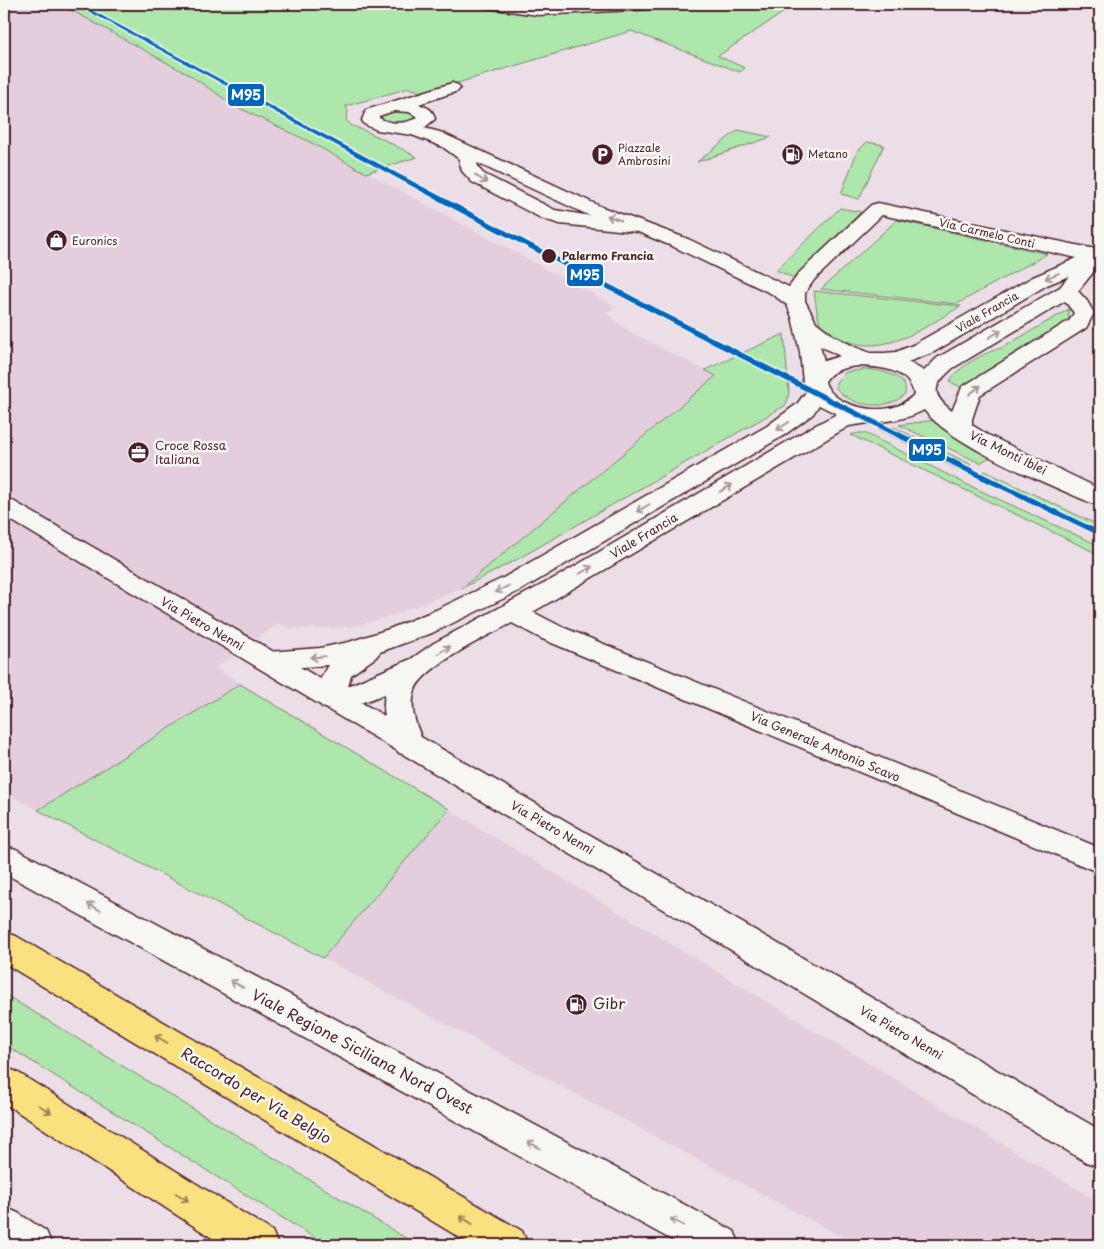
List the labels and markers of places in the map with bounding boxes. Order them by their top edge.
place label: Piazzale Ambrosini [618,139,671,169]
parking icon: Piazzale Ambrosini [590,142,614,166]
fuel station icon: Metano [780,142,804,166]
place label: Metano [808,145,848,162]
shop icon: Euronics [44,229,68,253]
place label: Euronics [72,232,117,249]
marker: Palermo Francia [540,247,558,265]
place label: Palermo Francia [562,247,654,264]
place label: Croce Rossa Italiana [155,436,227,468]
office icon: Croce Rossa Italiana [127,441,151,465]
place label: Gibr [593,991,625,1014]
fuel station icon: Gibr [565,992,589,1016]

